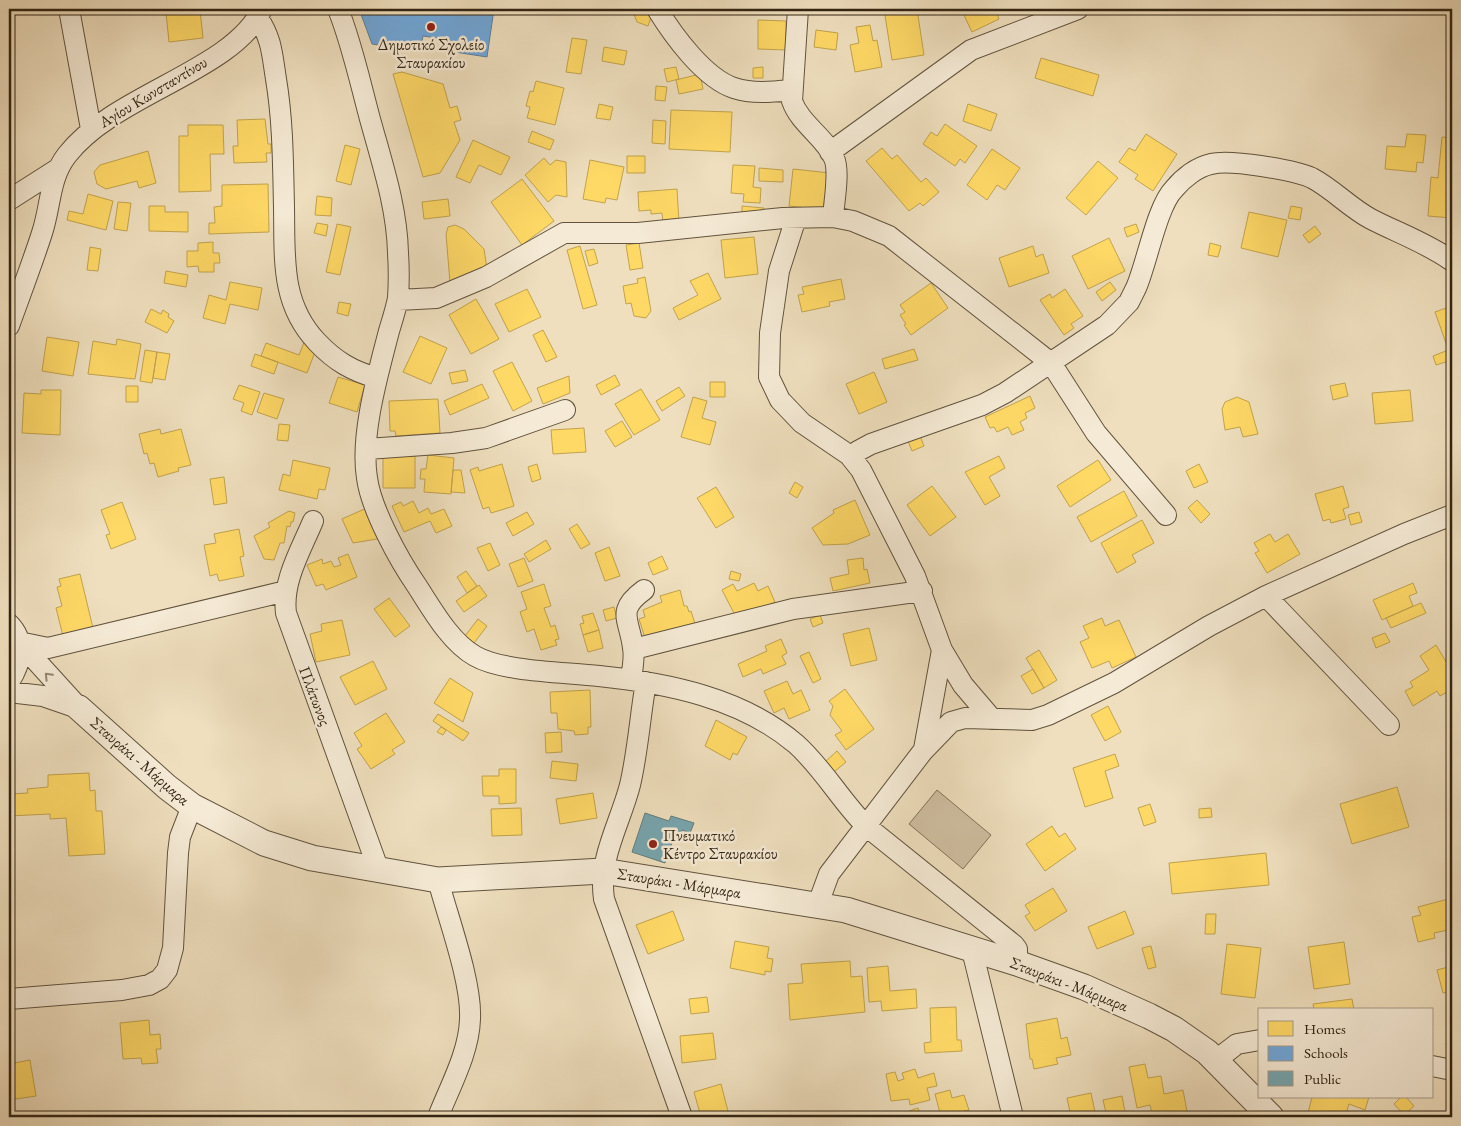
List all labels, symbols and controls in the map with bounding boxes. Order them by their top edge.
marker: Δημοτικό Σχολείο Σταυρακίου [425,21,437,33]
place label: Δημοτικό Σχολείο Σταυρακίου [378,34,484,73]
street label: Αγίου Κωνσταντίνου [94,51,211,133]
street label: Πλάτωνος [294,663,336,729]
one-way arrow [45,672,54,681]
street label: Σταυράκι - Μάρμαρα [86,712,195,810]
place label: Πνευματικό Κέντρο Σταυρακίου [663,825,778,864]
marker: Πνευματικό Κέντρο Σταυρακίου [647,838,659,850]
street label: Σταυράκι - Μάρμαρα [616,863,743,903]
street label: Σταυράκι - Μάρμαρα [1007,952,1132,1016]
legend [1258,1008,1434,1098]
text: Homes [1304,1019,1346,1038]
text: Schools [1304,1043,1348,1062]
text: Public [1304,1069,1341,1088]

